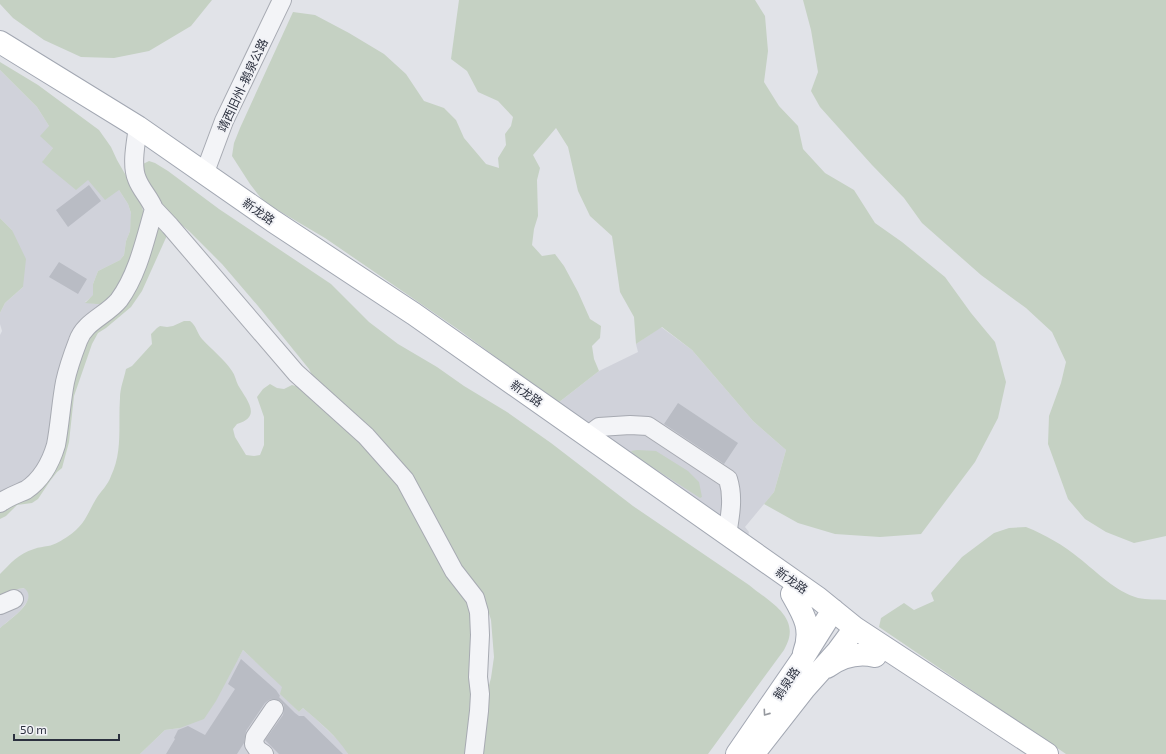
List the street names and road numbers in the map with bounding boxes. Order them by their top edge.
street label: 靖西旧州-鹅泉公路 [214,36,270,134]
street label: 新龙路 [240,195,278,227]
street label: 新龙路 [508,377,546,409]
street label: 新龙路 [773,564,811,596]
street label: 鹅泉路 [770,664,802,702]

